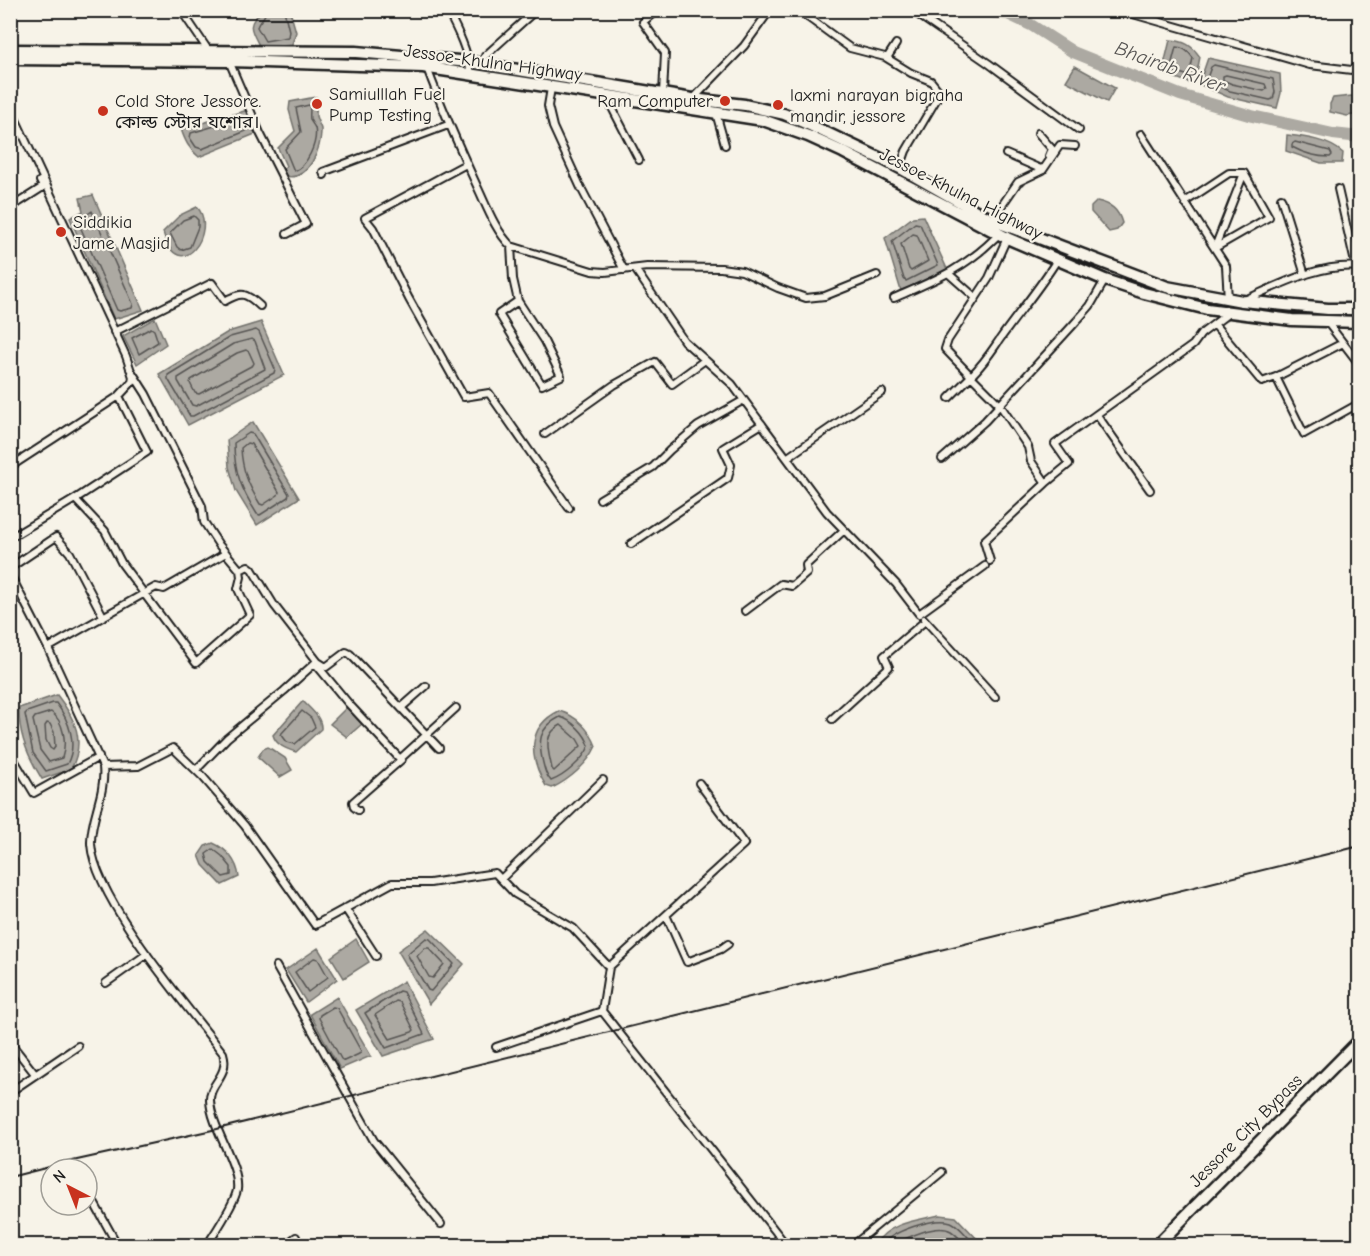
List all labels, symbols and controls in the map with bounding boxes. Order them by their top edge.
water label: Bhairab River [1112,36,1229,98]
street label: Jessoe-Khulna Highway [402,40,585,86]
place label: Samiulllah Fuel Pump Testing [329,84,446,126]
place label: laxmi narayan bigraha mandir, jessore [790,85,963,127]
place label: Cold Store Jessore. কোল্ড স্টোর যশোর। [115,91,261,133]
place label: Ram Computer [597,91,714,112]
marker: Ram Computer [718,94,732,108]
marker: Samiulllah Fuel Pump Testing [310,97,324,111]
marker: laxmi narayan bigraha mandir, jessore [771,98,785,112]
marker: Cold Store Jessore. কোল্ড স্টোর যশোর। [96,104,110,118]
street label: Jessoe-Khulna Highway [876,144,1047,245]
place label: Siddikia Jame Masjid [73,212,170,254]
marker: Siddikia Jame Masjid [54,225,68,239]
street label: Jessore City Bypass [1185,1070,1307,1192]
north arrow [39,1157,99,1217]
text: N [50,1166,70,1187]

